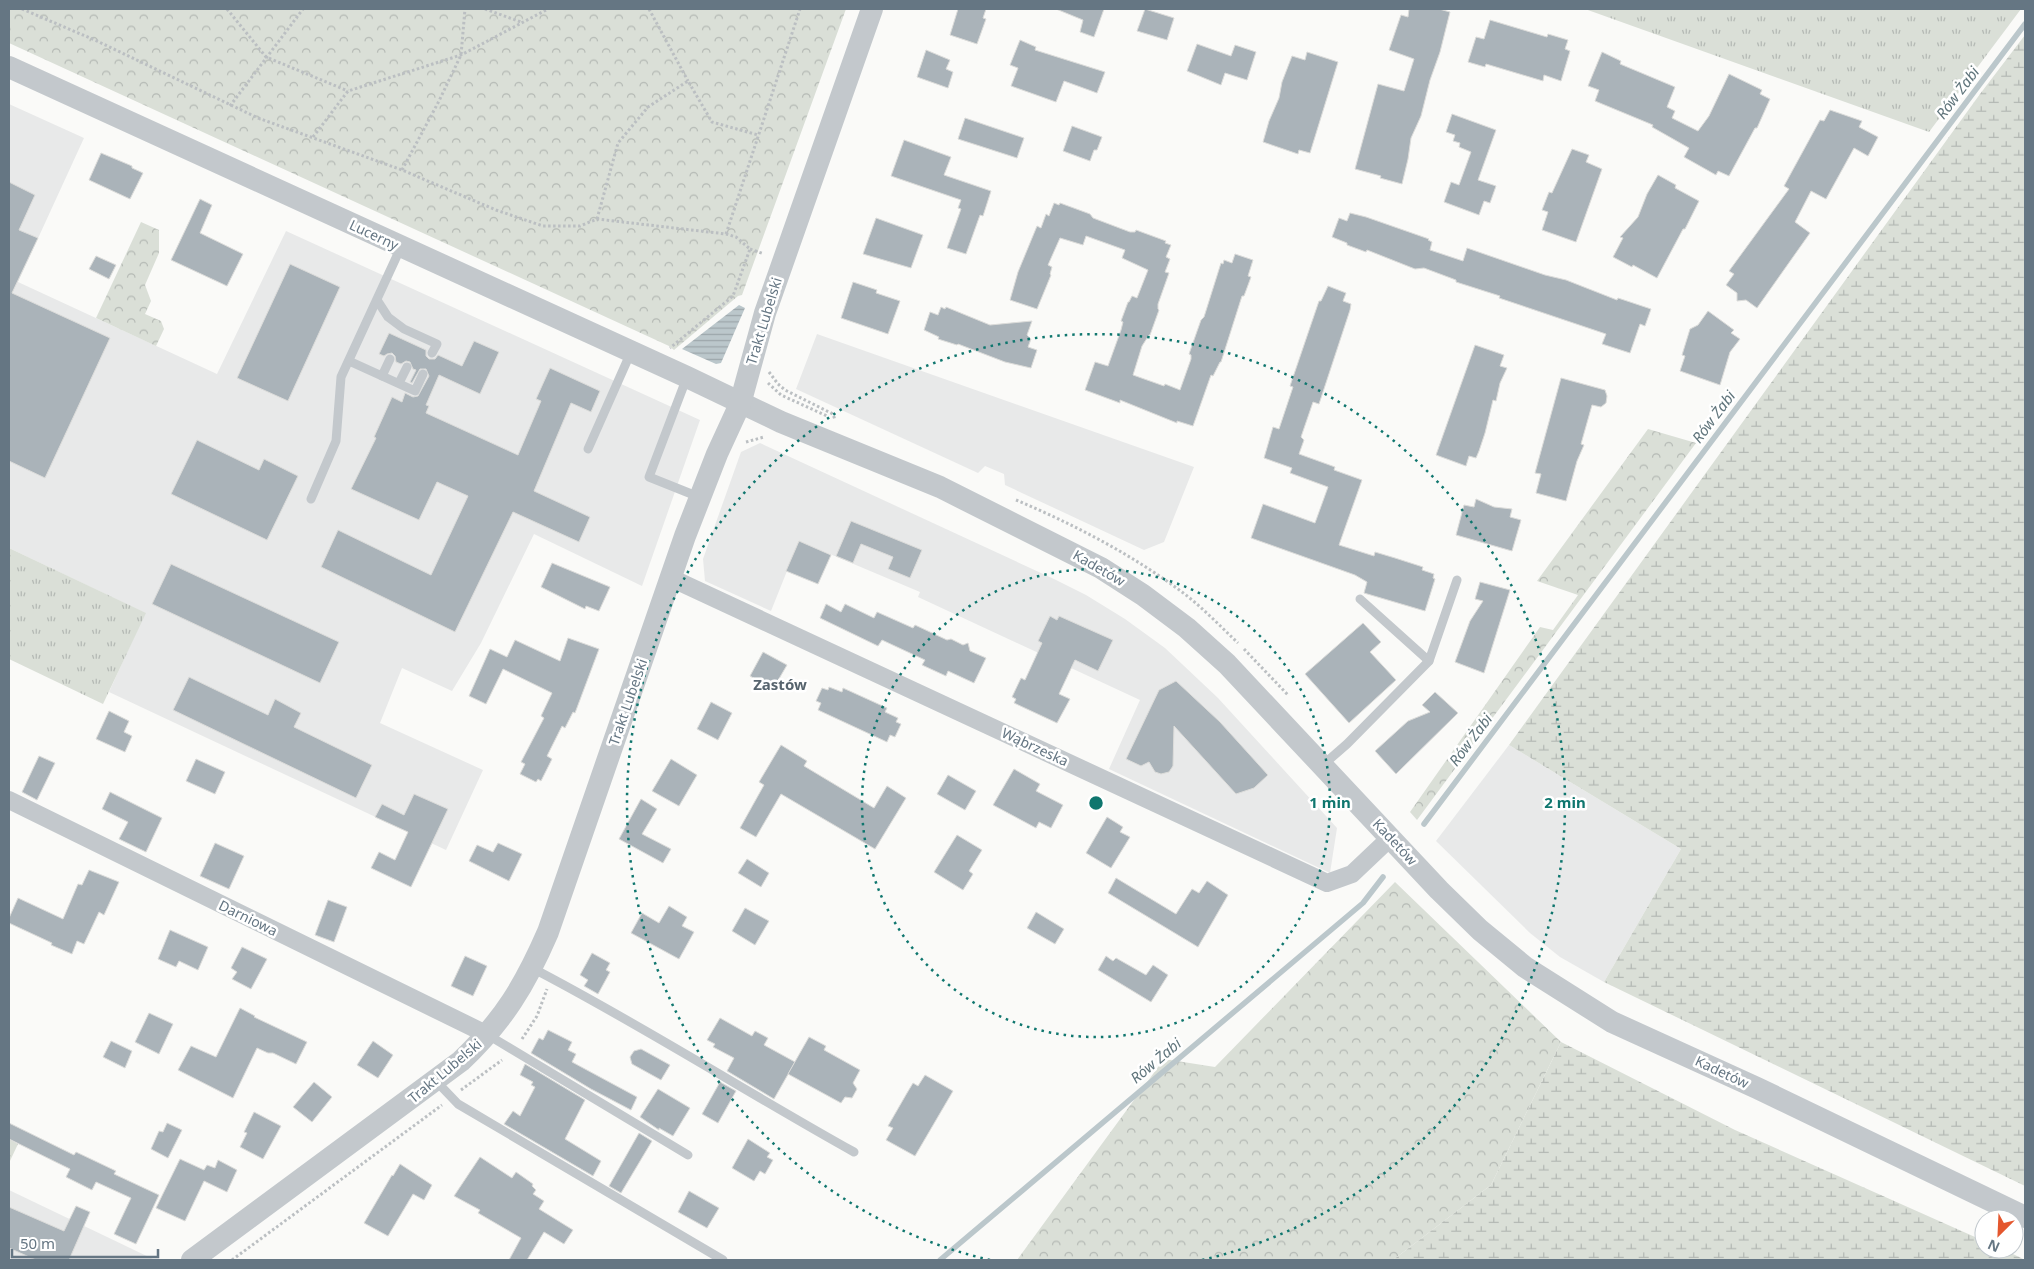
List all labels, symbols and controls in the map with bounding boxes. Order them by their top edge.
water label: Rów Żabi [1931,61,1984,123]
street label: Lucerny [347,215,403,255]
street label: Trakt Lubelski [741,275,786,367]
water label: Rów Żabi [1687,385,1740,447]
street label: Kadetów [1070,545,1129,590]
street label: Trakt Lubelski [604,656,651,748]
district label: Zastów [753,674,807,694]
water label: Rów Żabi [1444,708,1497,770]
street label: Wąbrzeska [999,723,1072,770]
text: 1 min [1309,792,1351,812]
text: 2 min [1544,792,1586,812]
centre of rings [1087,794,1105,812]
street label: Kadetów [1369,814,1422,869]
street label: Darniowa [216,895,281,940]
water label: Rów Żabi [1126,1032,1186,1087]
street label: Trakt Lubelski [404,1034,485,1107]
street label: Kadetów [1692,1051,1752,1092]
north arrow [1974,1209,2024,1259]
scale bar [12,1226,159,1258]
text: 50 m [20,1233,55,1253]
text: N [1984,1235,2003,1257]

